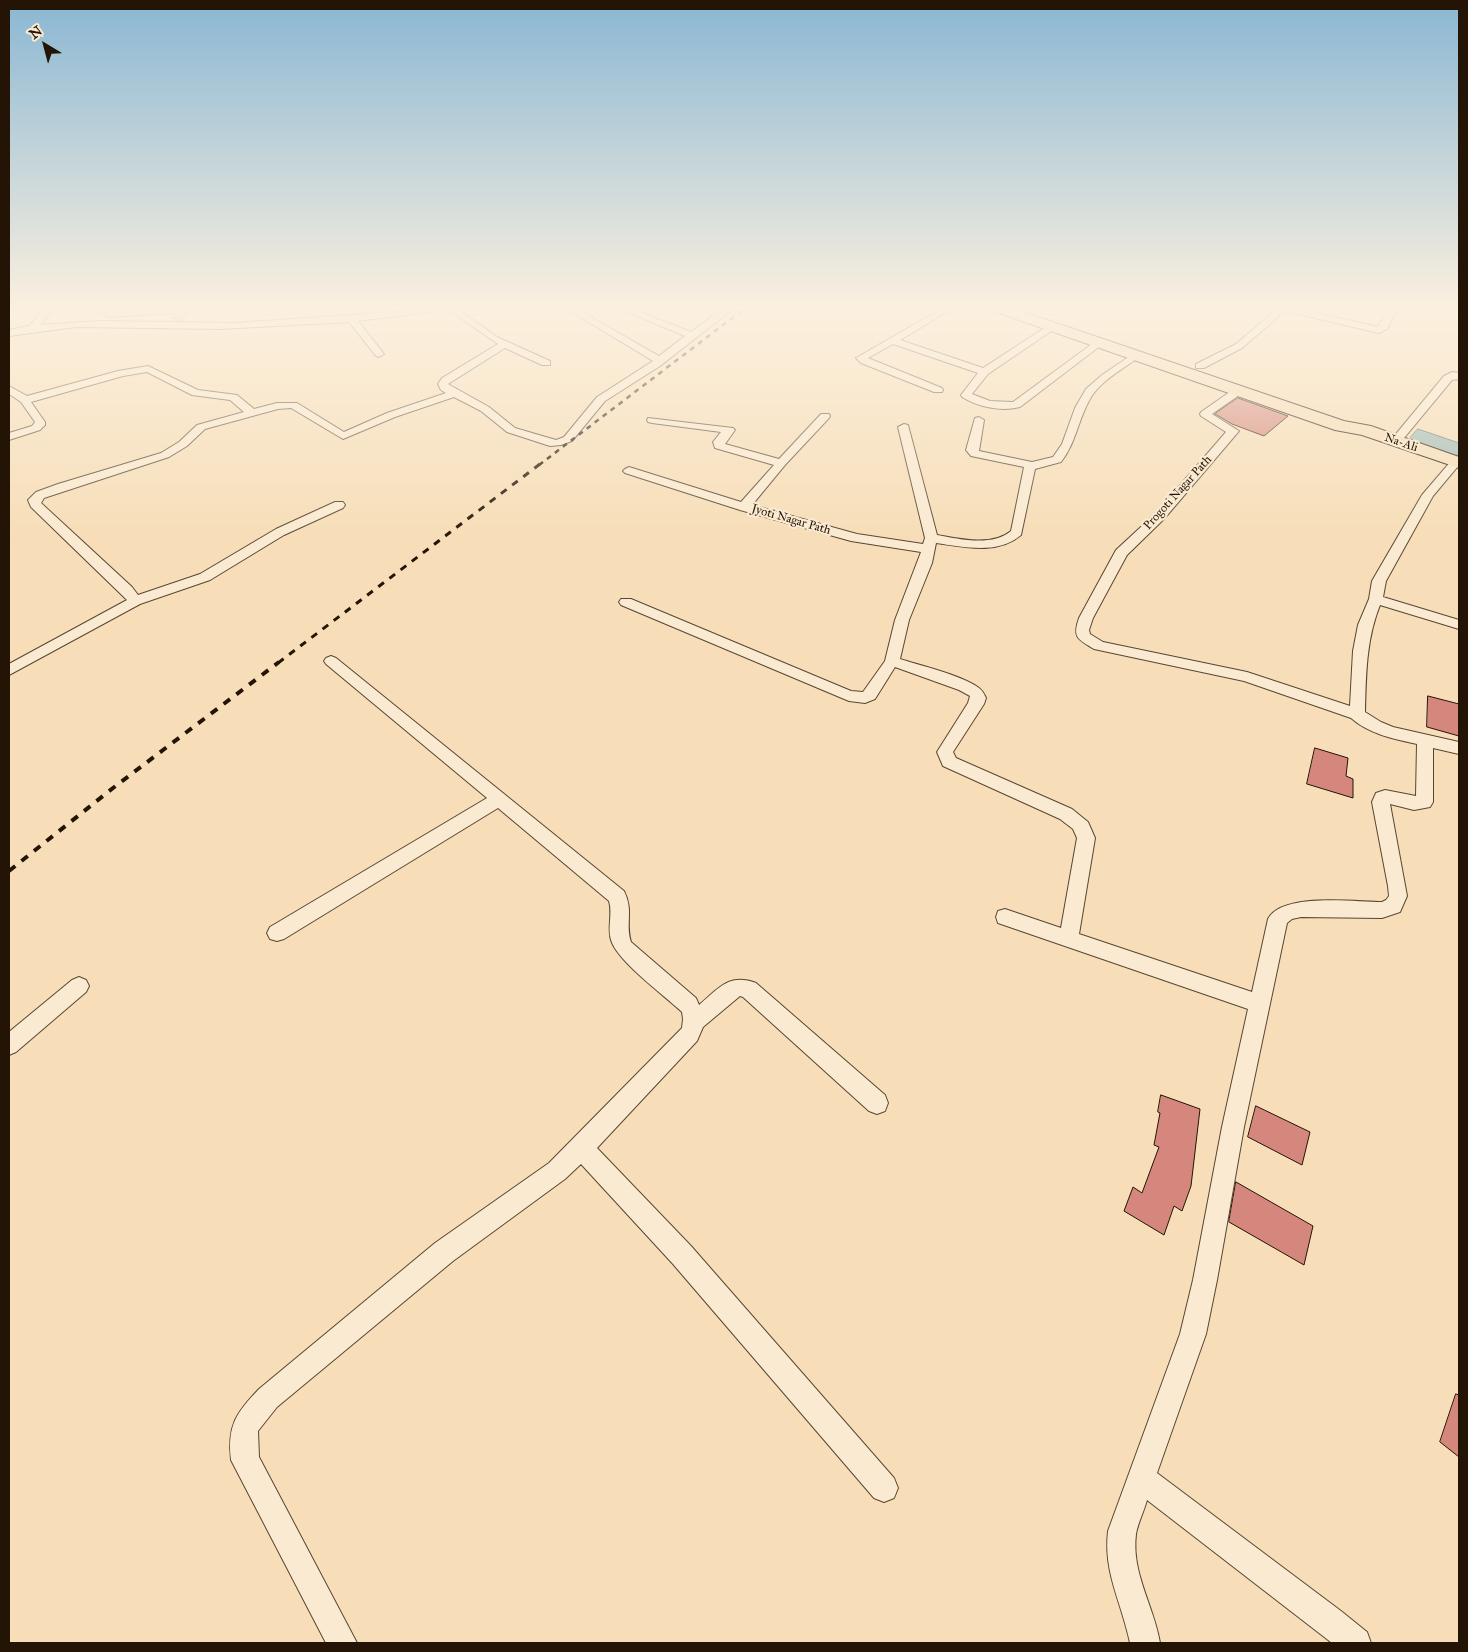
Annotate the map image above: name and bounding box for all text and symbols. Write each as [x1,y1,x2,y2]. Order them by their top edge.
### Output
north arrow [20,20,70,70]
text: N [26,22,46,43]
street label: Na-Ali [1382,431,1420,455]
street label: Progoti Nagar Path [1141,453,1215,533]
street label: Jyoti Nagar Path [750,502,832,538]

